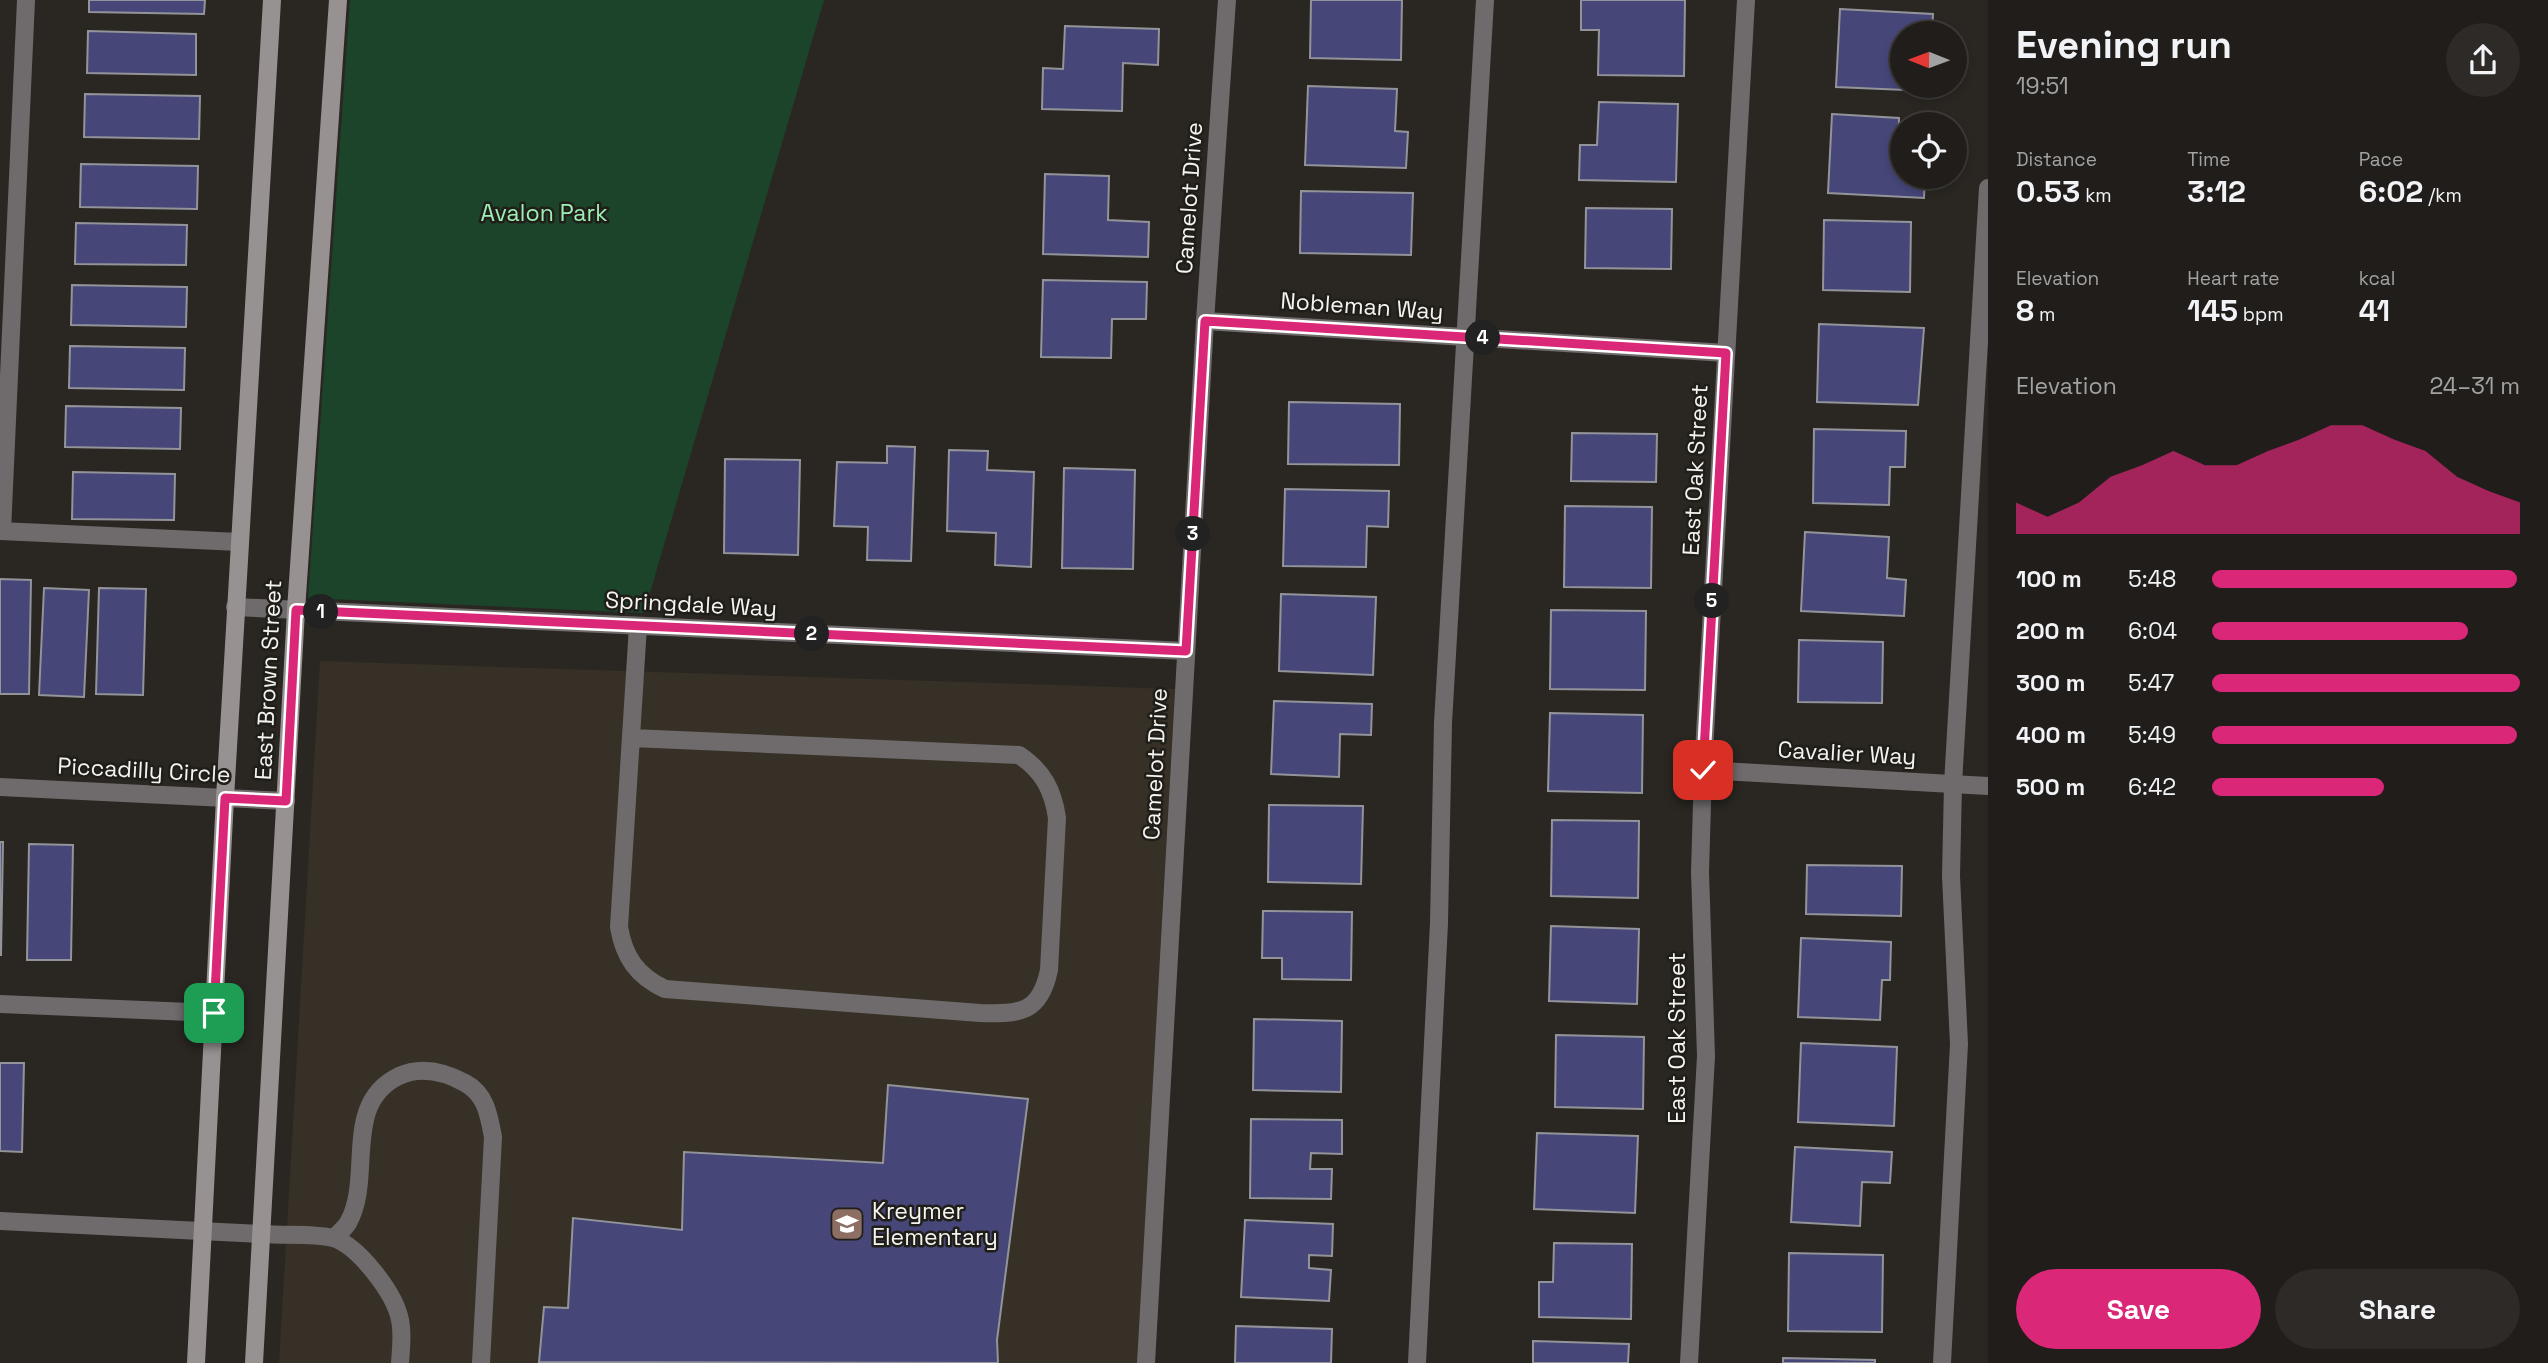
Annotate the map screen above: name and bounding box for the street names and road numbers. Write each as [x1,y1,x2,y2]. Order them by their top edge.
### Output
street label: Camelot Drive [1169,121,1209,275]
street label: Nobleman Way [1280,285,1444,327]
street label: East Oak Street [1676,384,1714,556]
street label: East Brown Street [248,579,288,781]
street label: Springdale Way [604,585,778,623]
street label: Camelot Drive [1136,687,1174,841]
street label: Cavalier Way [1777,734,1917,772]
street label: Piccadilly Circle [57,750,231,790]
street label: East Oak Street [1662,952,1692,1124]

